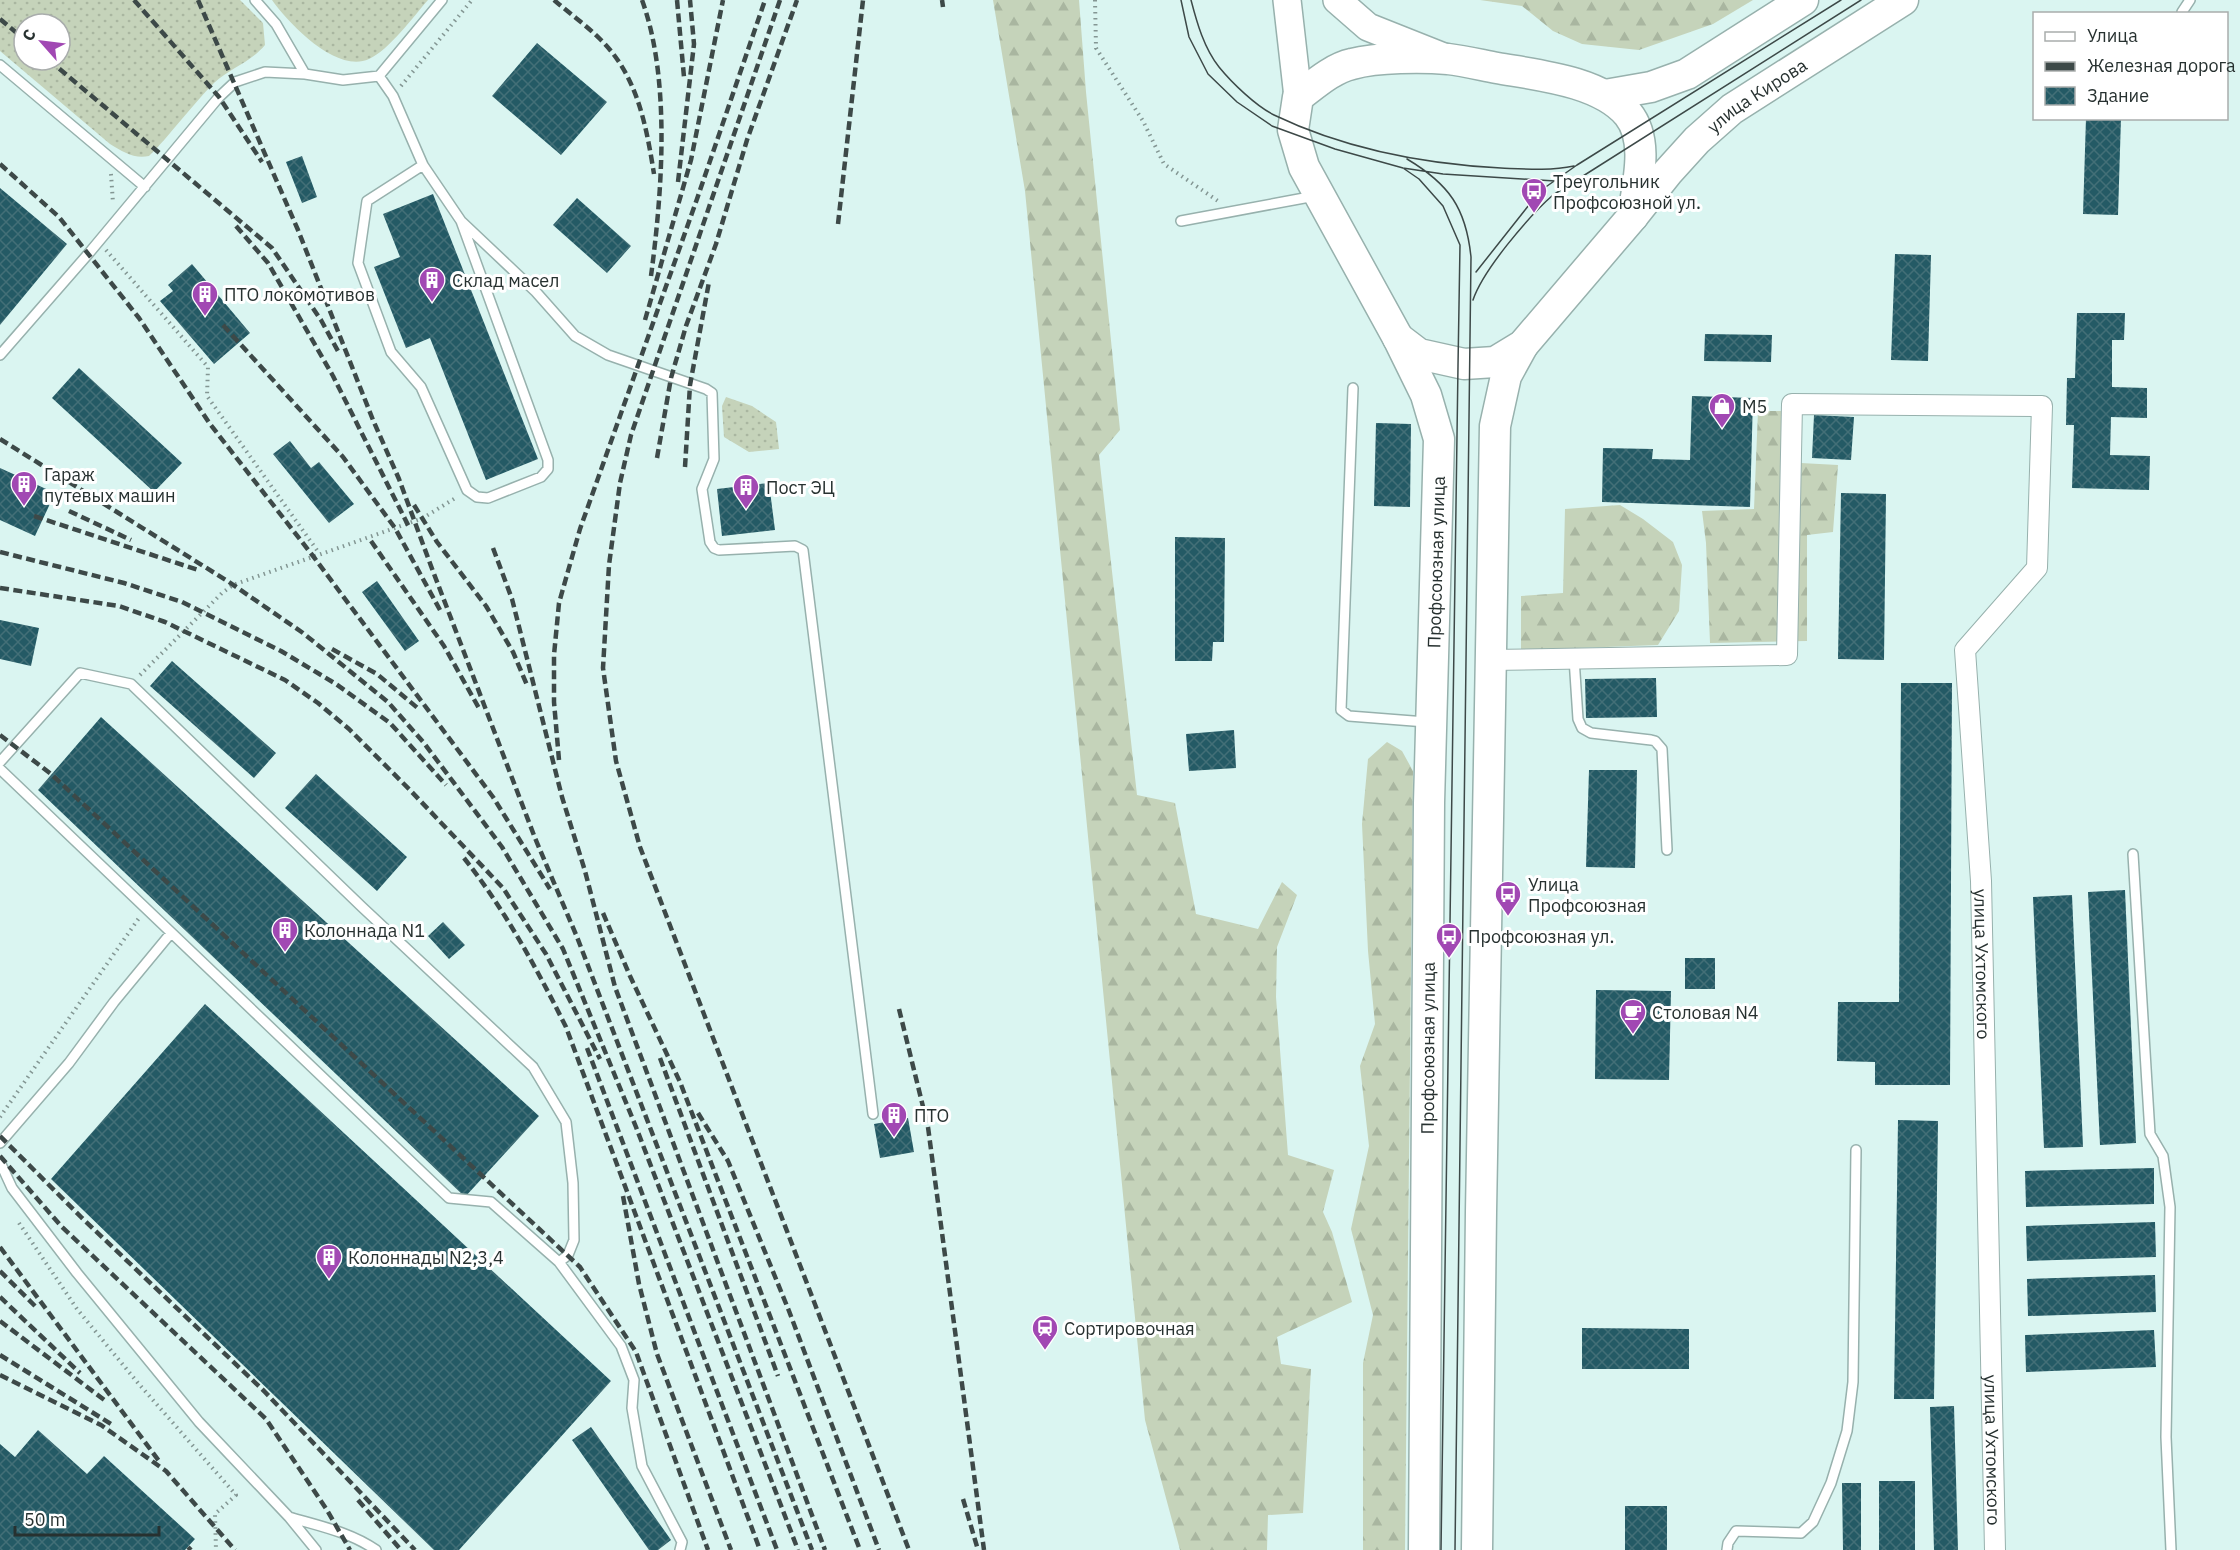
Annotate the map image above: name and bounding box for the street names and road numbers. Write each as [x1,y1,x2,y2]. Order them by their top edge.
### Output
street label: улица Кирова [1702,53,1811,138]
street label: Профсоюзная улица [1422,475,1449,649]
street label: улица Ухтомского [1970,889,1996,1040]
street label: Профсоюзная улица [1415,961,1439,1134]
street label: улица Ухтомского [1980,1374,2006,1526]

